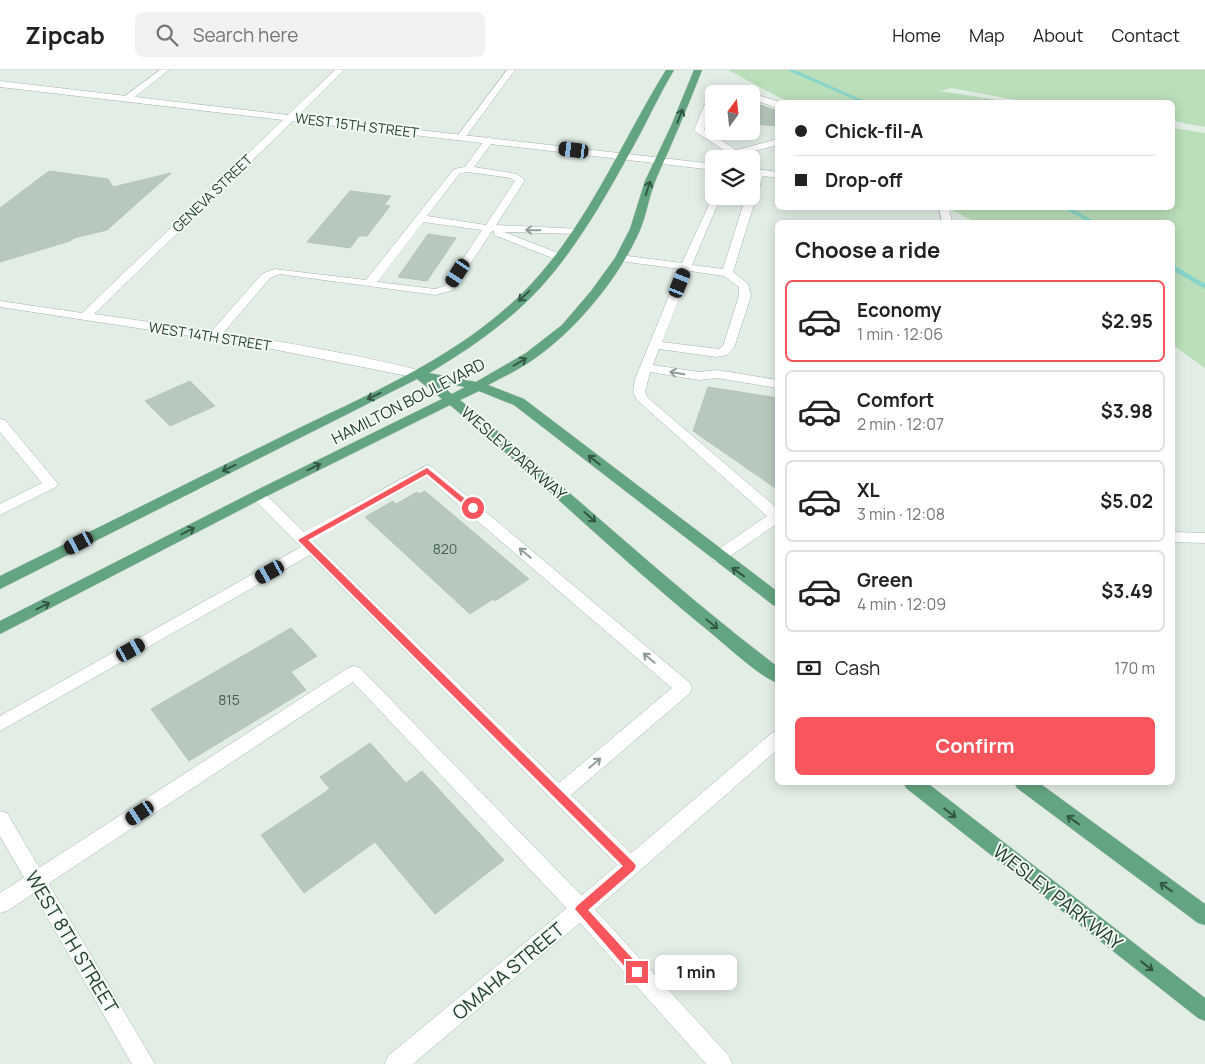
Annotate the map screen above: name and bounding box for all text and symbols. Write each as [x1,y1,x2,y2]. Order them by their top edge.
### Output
search box [135,12,485,57]
text: Zipcab [25,18,105,51]
icon: search [153,21,181,49]
text: Search here [193,22,298,48]
text: Home [892,23,941,47]
text: Map [969,23,1005,47]
text: About [1033,23,1083,47]
text: Contact [1111,23,1180,47]
north arrow [705,85,760,140]
map controls [705,85,760,205]
street label: WEST 15TH STREET [294,108,421,142]
one-way arrow [676,109,686,124]
text: Chick-fil-A [825,118,923,144]
car [558,141,589,159]
street label: GENEVA STREET [168,149,257,236]
button: layers [705,150,760,205]
text: Drop-off [825,167,902,193]
one-way arrow [644,180,654,196]
one-way arrow [525,225,541,234]
text: Choose a ride [795,235,940,265]
car [443,256,472,290]
car [667,266,692,300]
one-way arrow [518,290,531,302]
text: Economy [857,297,941,323]
icon: car [797,299,842,344]
text: $2.95 [1101,308,1153,334]
street label: WEST 14TH STREET [147,317,273,355]
text: 1 min · 12:06 [857,323,943,345]
street label: HAMILTON BOULEVARD [327,353,489,449]
one-way arrow [513,357,528,367]
one-way arrow [670,367,686,377]
text: Comfort [857,387,934,413]
icon: car [797,389,842,434]
one-way arrow [367,391,382,401]
text: $3.98 [1101,398,1153,424]
street label: WESLEY PARKWAY [457,401,571,505]
text: 2 min · 12:07 [857,413,944,435]
one-way arrow [588,455,601,466]
one-way arrow [306,462,321,471]
one-way arrow [222,464,237,473]
text: XL [857,477,880,503]
icon: car [797,479,842,524]
text: $5.02 [1100,488,1153,514]
route start [462,497,484,519]
text: 3 min · 12:08 [857,503,945,525]
one-way arrow [583,511,596,523]
one-way arrow [180,526,195,535]
car [62,530,95,556]
house number: 820 [433,539,457,558]
one-way arrow [519,548,532,559]
car [253,558,286,586]
one-way arrow [731,567,745,577]
text: Green [857,567,913,593]
icon: car [797,569,842,614]
text: $3.49 [1101,578,1153,604]
text: 4 min · 12:09 [857,593,946,615]
one-way arrow [36,601,51,611]
one-way arrow [705,619,718,630]
car [114,636,147,664]
one-way arrow [642,653,655,664]
icon: cash [795,654,823,682]
text: Cash [835,655,880,681]
text: 170 m [1114,657,1155,679]
house number: 815 [218,690,240,709]
button: Confirm [795,717,1155,775]
one-way arrow [588,758,601,769]
car [123,798,156,828]
one-way arrow [944,807,957,818]
one-way arrow [1067,815,1081,825]
street label: WESLEY PARKWAY [988,838,1128,956]
street label: WEST 8TH STREET [19,866,125,1019]
one-way arrow [1159,882,1173,892]
street label: OMAHA STREET [447,916,570,1026]
callout: 1 min [654,954,737,990]
route end [626,961,648,983]
text: 1 min [676,961,716,983]
one-way arrow [1141,961,1154,972]

